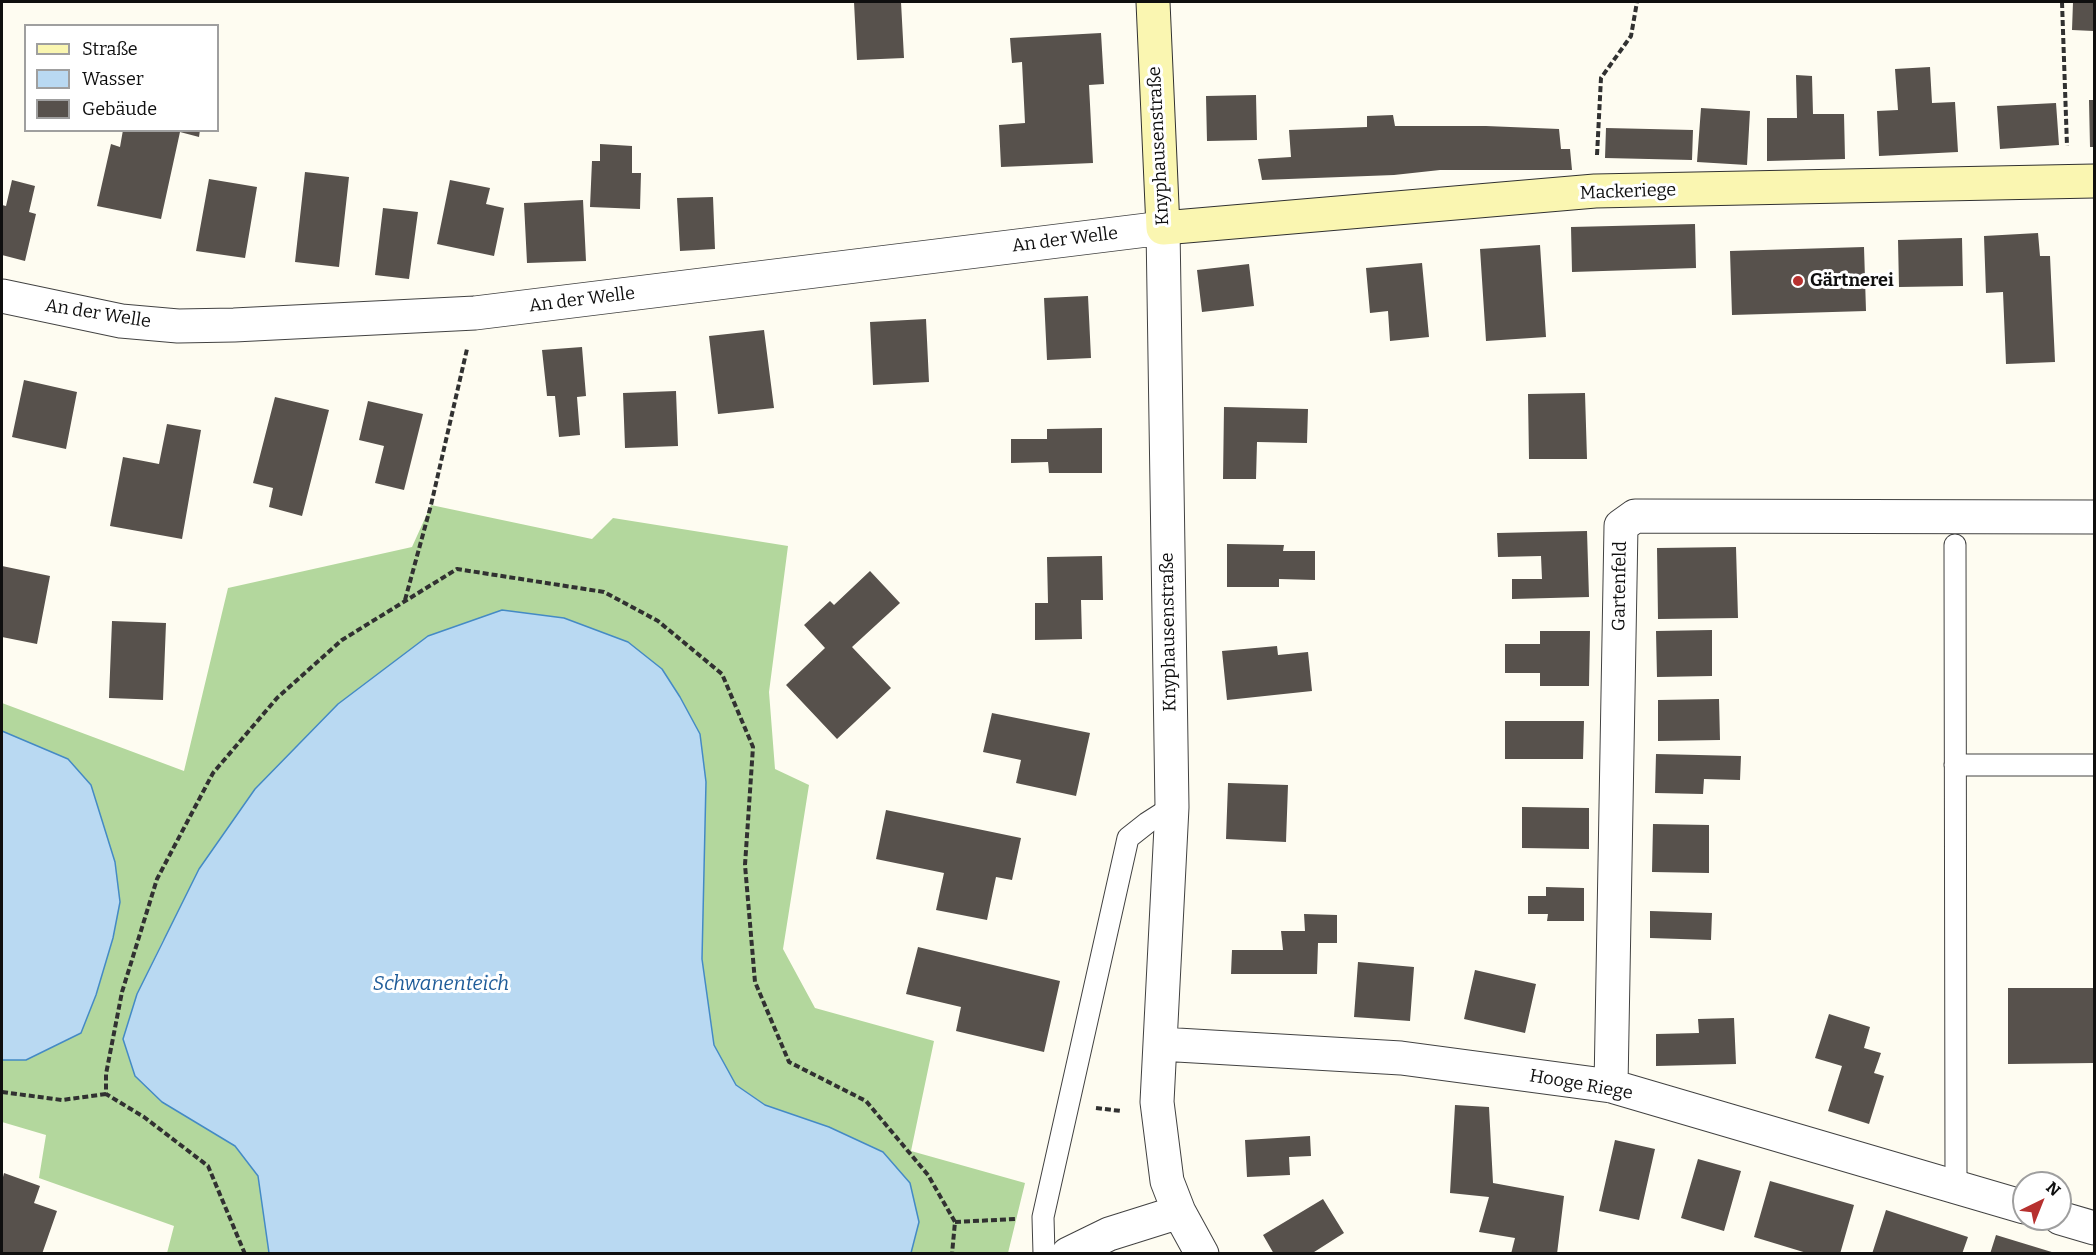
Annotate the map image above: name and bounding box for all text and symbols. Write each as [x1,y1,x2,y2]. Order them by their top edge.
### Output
legend [24,24,219,132]
text: Straße [82,38,138,60]
street label: Knyphausenstraße [1144,66,1174,226]
text: Wasser [82,68,144,90]
text: Gebäude [82,98,157,120]
street label: Mackeriege [1579,180,1677,204]
street label: An der Welle [1011,223,1119,257]
place label: Gärtnerei [1810,270,1894,292]
marker: Gärtnerei [1791,274,1805,288]
street label: An der Welle [528,283,636,317]
street label: An der Welle [44,295,152,333]
street label: Gartenfeld [1608,541,1632,631]
street label: Knyphausenstraße [1157,552,1181,712]
water label: Schwanenteich [373,972,509,996]
street label: Hooge Riege [1528,1065,1634,1105]
north arrow [2012,1171,2072,1231]
text: N [2042,1178,2064,1200]

